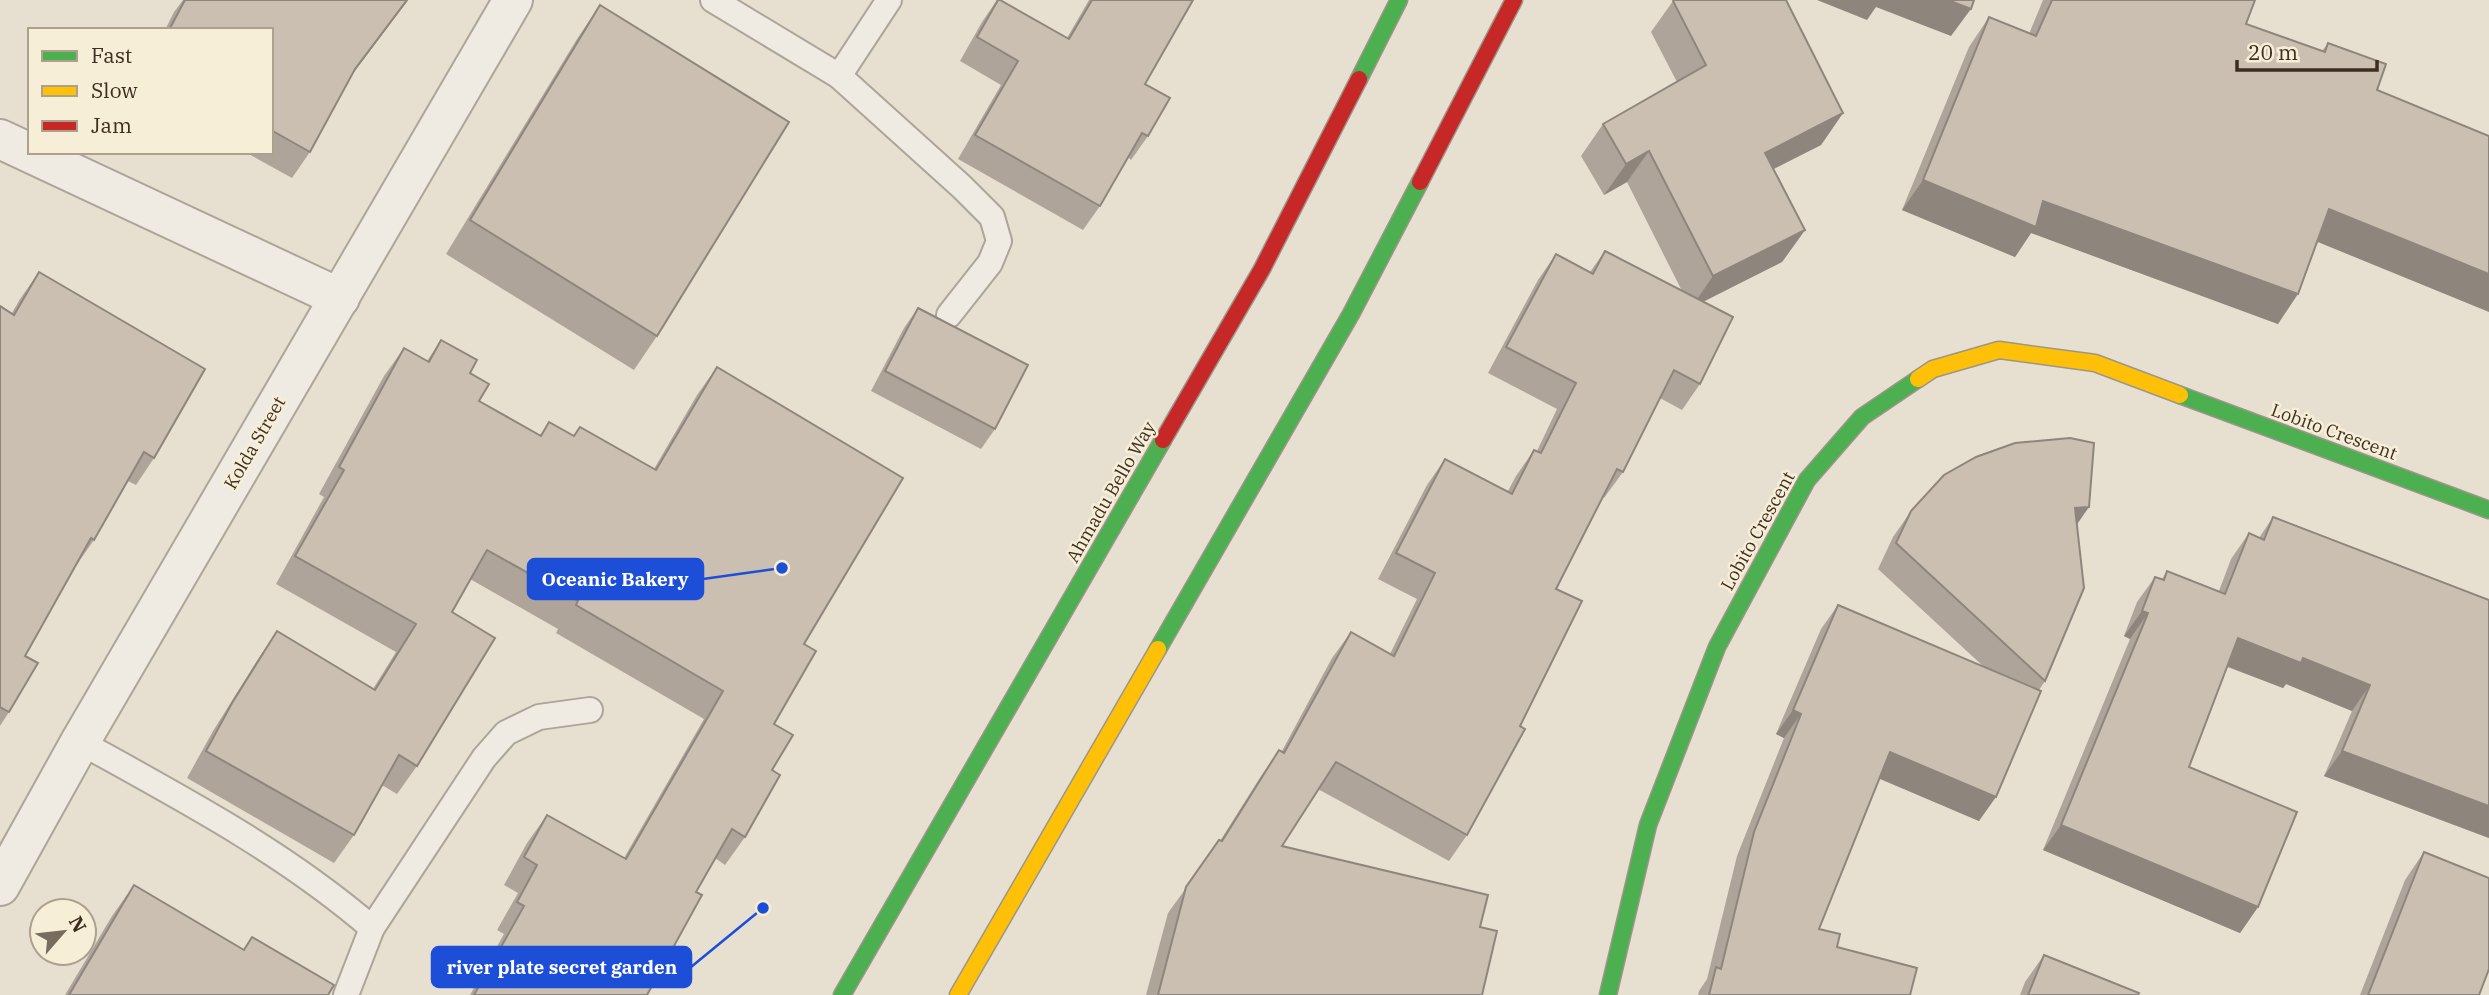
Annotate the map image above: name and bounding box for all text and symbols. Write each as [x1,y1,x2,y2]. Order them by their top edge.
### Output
legend [28,28,273,154]
scale bar [2237,28,2377,72]
text: 20 m [2248,38,2298,66]
text: Fast [91,41,132,69]
text: Slow [91,76,138,104]
text: Jam [91,111,132,139]
street label: Kolda Street [219,392,290,493]
street label: Lobito Crescent [2268,398,2400,465]
street label: Ahmadu Bello Way [1061,417,1160,566]
street label: Lobito Crescent [1715,467,1800,594]
callout: Oceanic Bakery [528,559,703,599]
text: Oceanic Bakery [541,567,689,591]
north arrow [28,897,98,967]
text: N [64,912,92,936]
callout: river plate secret garden [432,947,691,987]
text: river plate secret garden [447,955,678,979]

